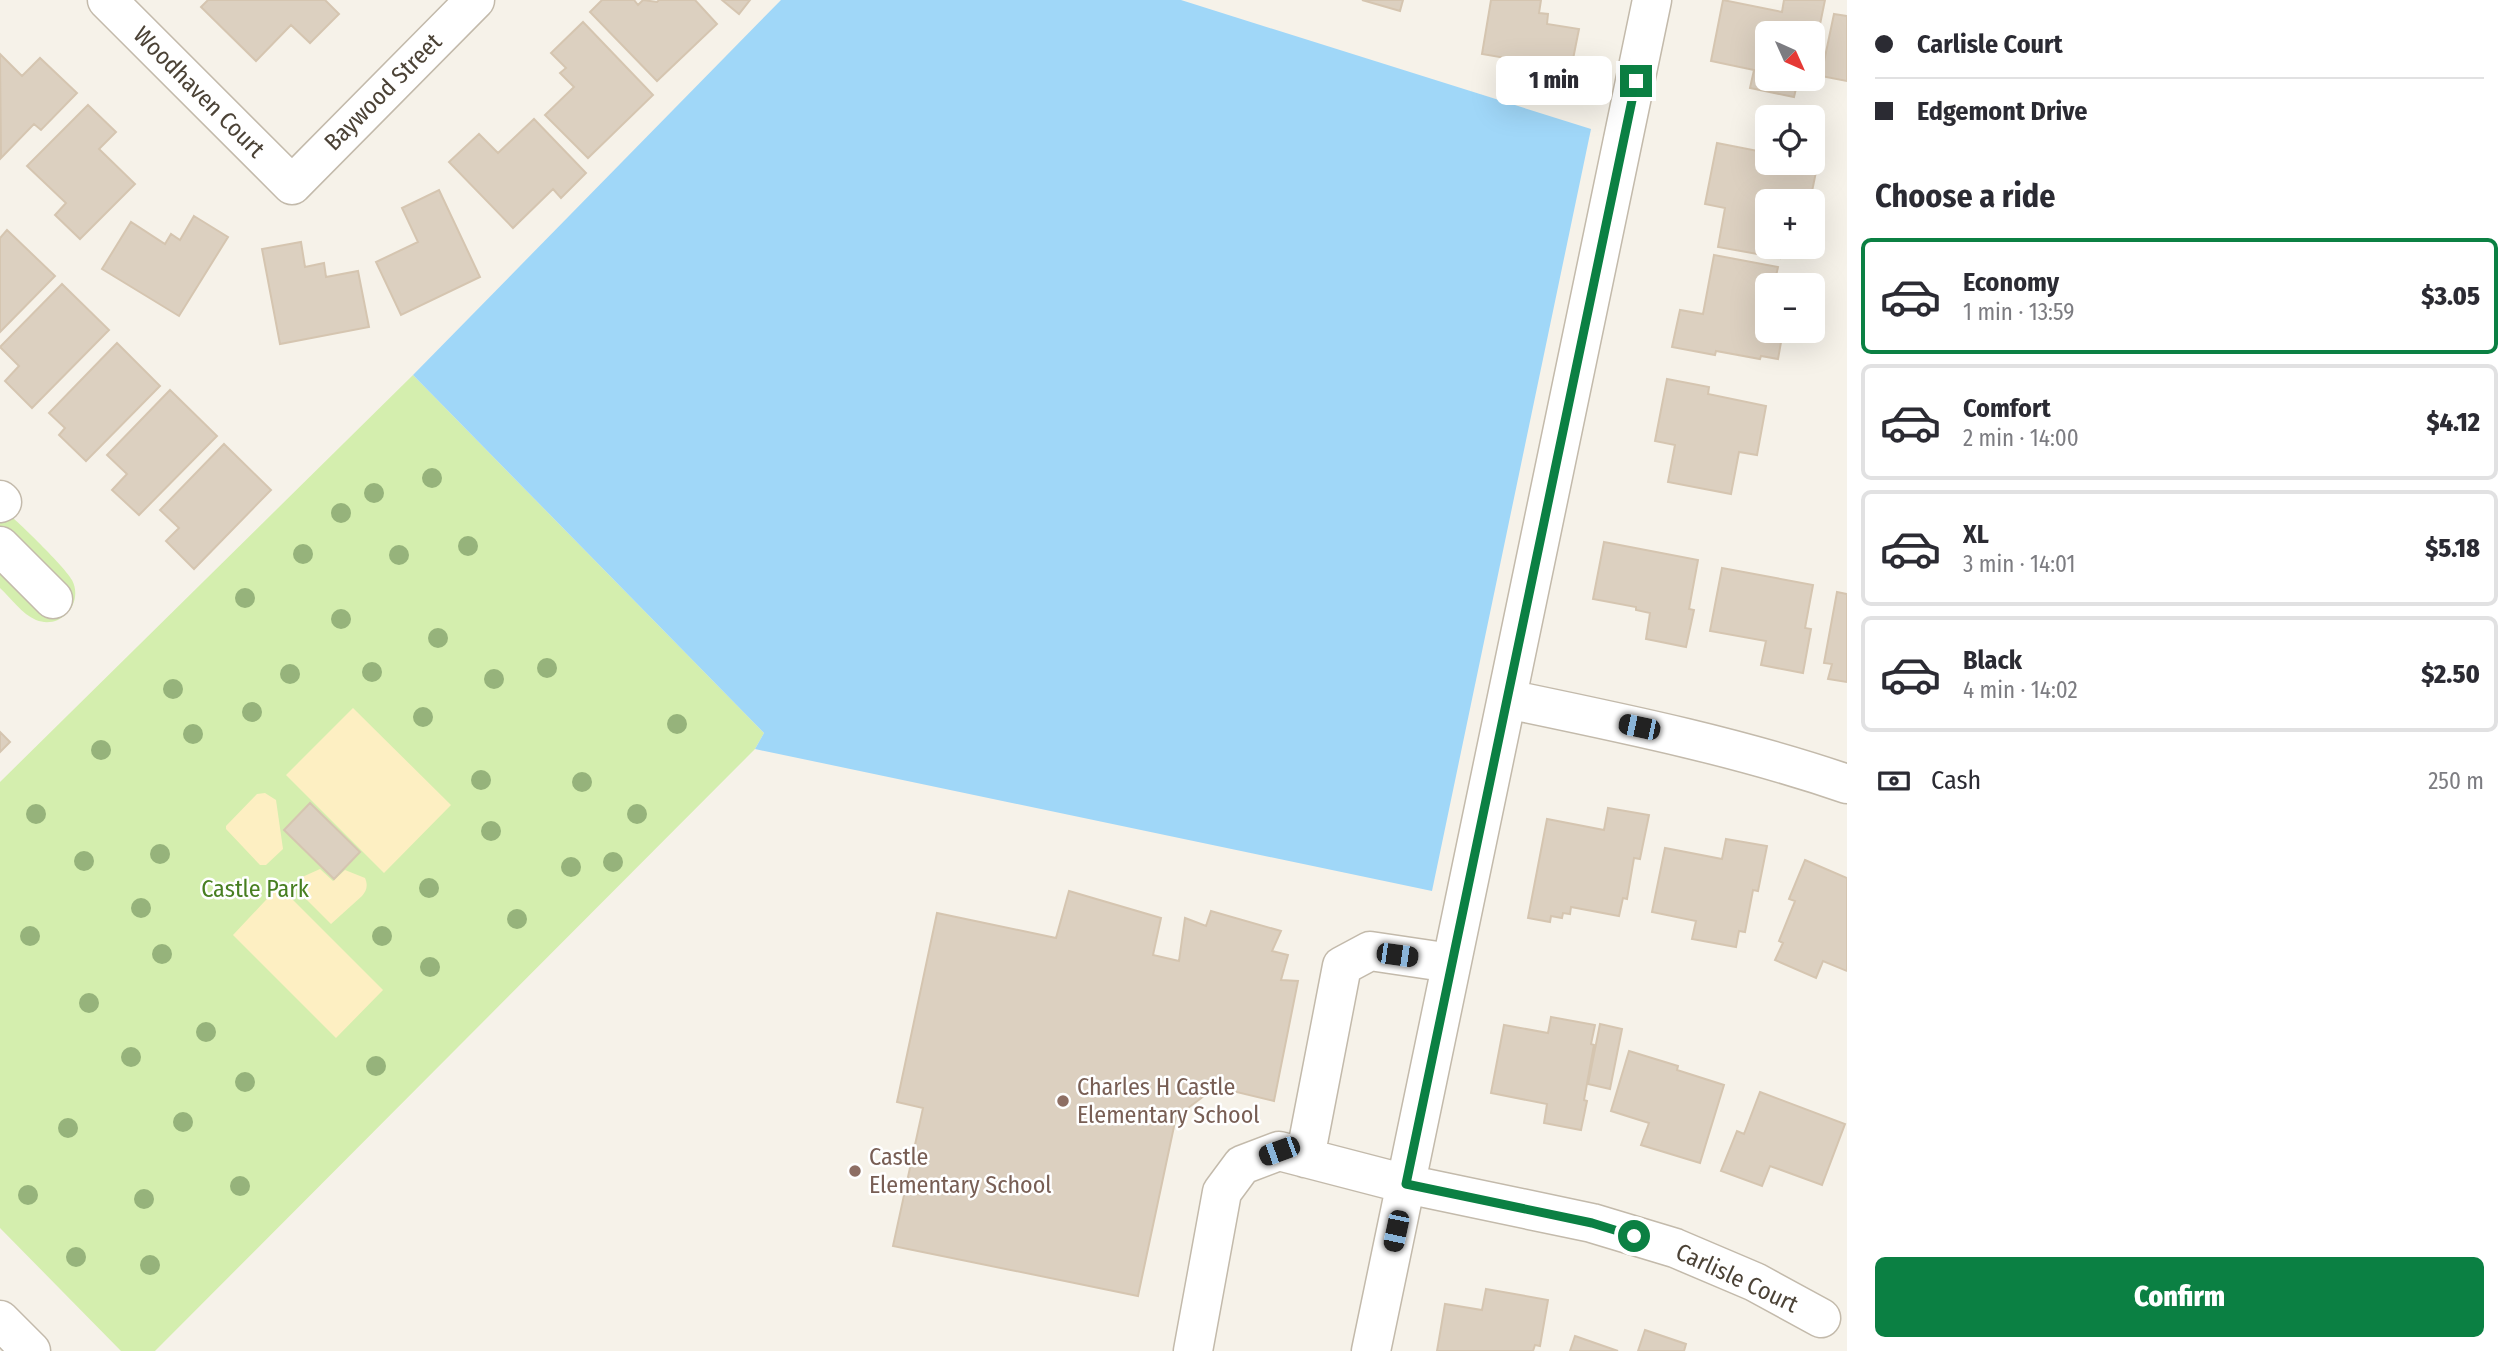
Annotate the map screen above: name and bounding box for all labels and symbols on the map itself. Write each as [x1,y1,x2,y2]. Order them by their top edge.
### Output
street label: Woodhaven Court [128,21,270,163]
north arrow [1755,21,1825,91]
street label: Baywood Street [319,28,447,156]
callout: 1 min [1496,56,1612,106]
route end [1620,65,1652,97]
car [1617,712,1662,742]
park label: Castle Park [201,875,310,903]
car [1375,942,1420,968]
place label: Charles H Castle Elementary School [1077,1073,1260,1129]
marker: Charles H Castle Elementary School [1055,1093,1071,1109]
car [1256,1134,1303,1168]
place label: Castle Elementary School [869,1143,1052,1199]
marker: Castle Elementary School [847,1163,863,1179]
car [1382,1208,1411,1254]
route start [1618,1220,1650,1252]
street label: Carlisle Court [1671,1238,1803,1319]

